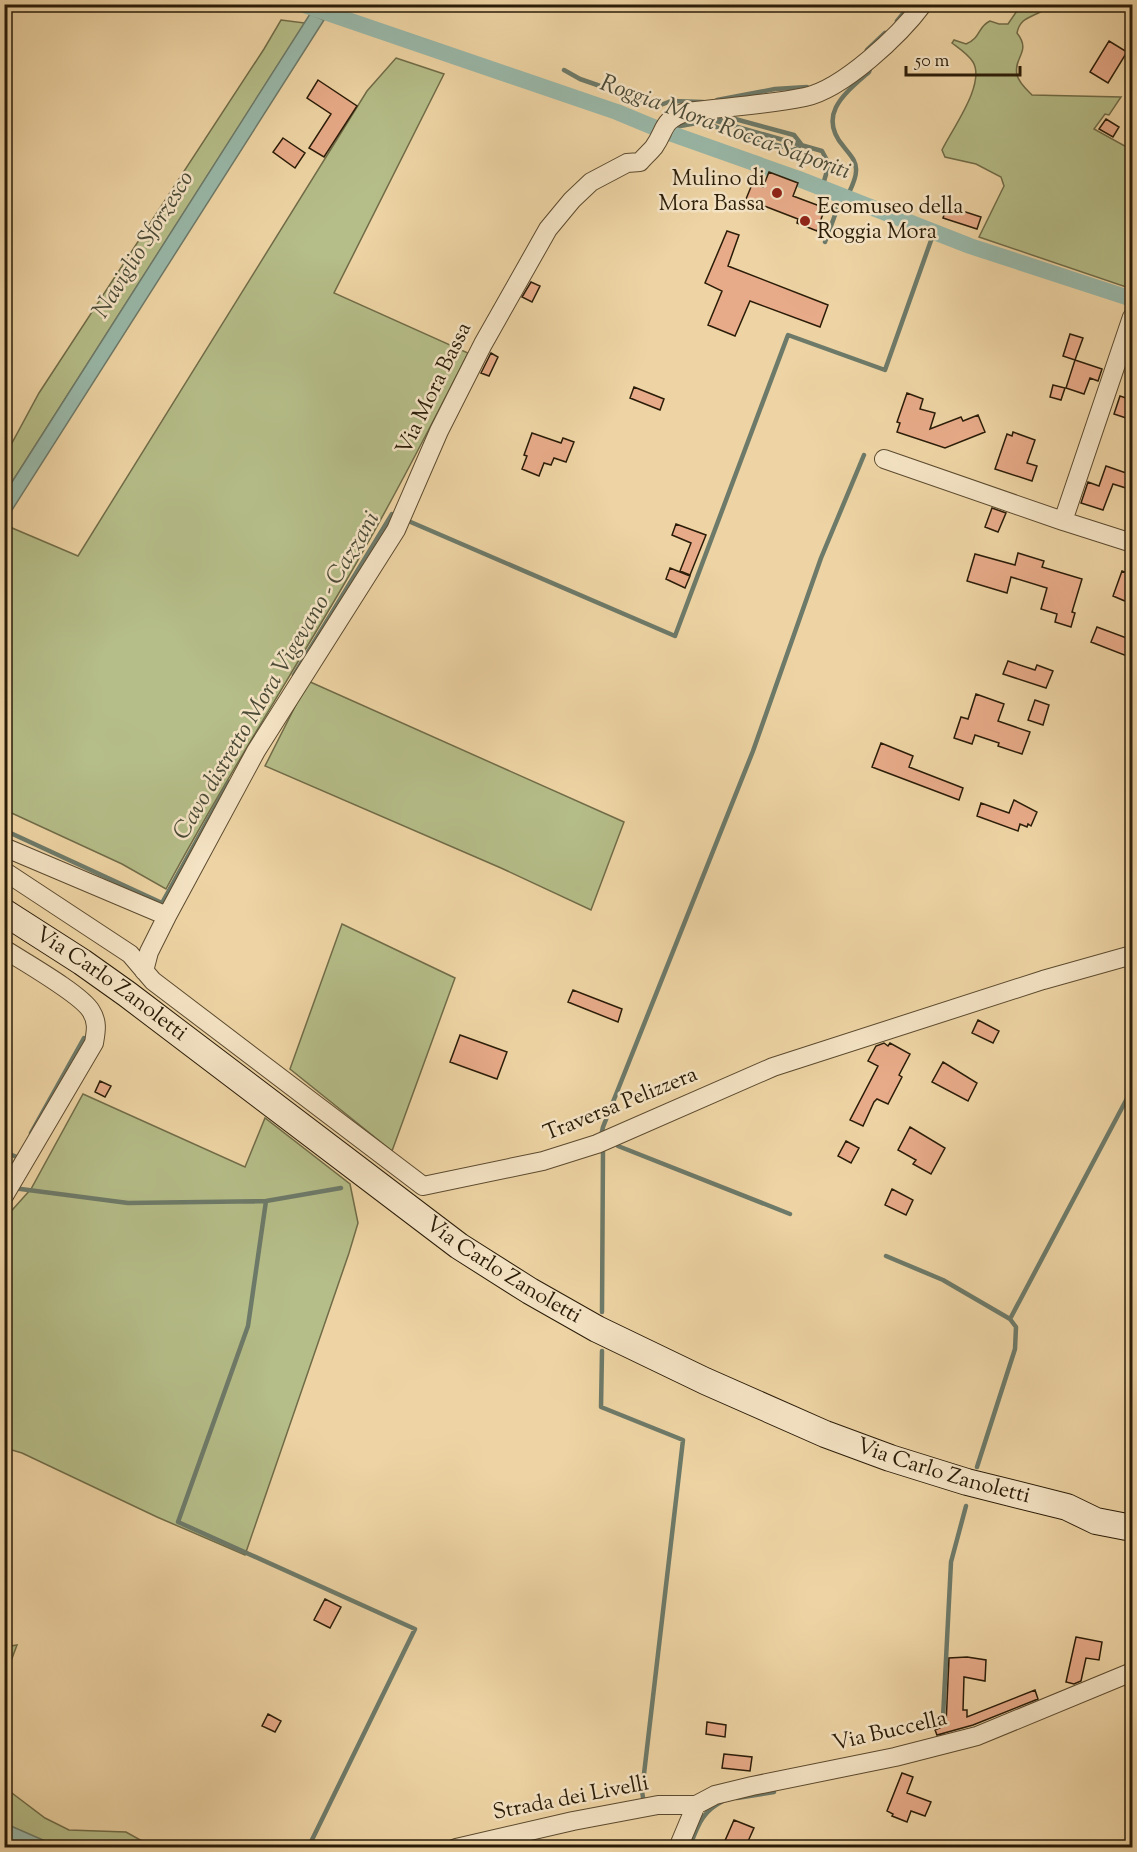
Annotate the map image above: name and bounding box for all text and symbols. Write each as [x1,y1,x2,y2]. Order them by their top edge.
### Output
scale bar [906,39,1020,77]
text: 50 m [914,49,950,75]
water label: Roggia Mora Rocca-Saporiti [595,67,855,189]
place label: Mulino di Mora Bassa [659,164,765,221]
water label: Naviglio Sforzesco [85,165,203,325]
marker: Mulino di Mora Bassa [770,186,784,200]
place label: Ecomuseo della Roggia Mora [817,192,963,249]
marker: Ecomuseo della Roggia Mora [798,214,812,228]
street label: Via Mora Bassa [389,317,481,461]
water label: Cavo distretto Mora Vigevano - Cazzani [165,505,389,847]
street label: Via Carlo Zanoletti [28,919,193,1050]
street label: Traversa Pelizzera [539,1059,703,1151]
street label: Via Carlo Zanoletti [418,1209,587,1333]
street label: Via Carlo Zanoletti [851,1431,1033,1513]
street label: Via Buccella [830,1703,950,1761]
street label: Strada dei Livelli [490,1768,652,1830]

